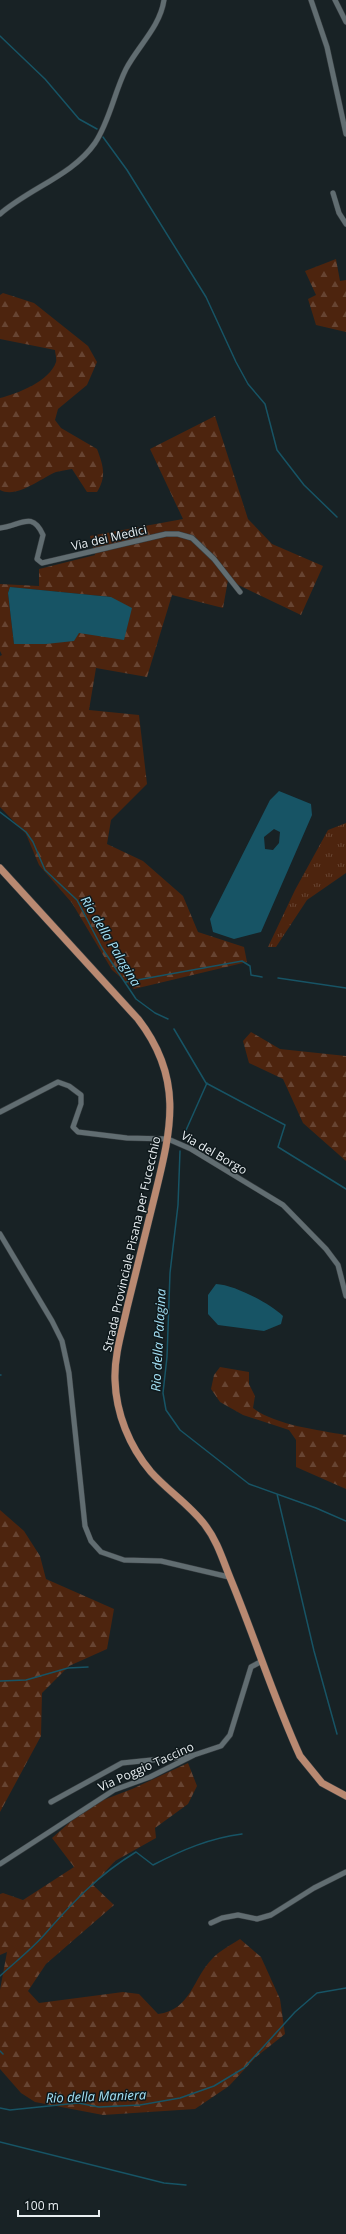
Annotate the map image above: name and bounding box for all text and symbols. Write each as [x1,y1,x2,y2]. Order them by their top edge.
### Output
street label: Via dei Medici [70,521,148,554]
water label: Rio della Palagina [77,892,146,990]
street label: Via del Borgo [178,1127,250,1178]
street label: Strada Provinciale Pisana per Fucecchio [98,1134,165,1353]
water label: Rio della Palagina [146,1288,170,1392]
street label: Via Poggio Taccino [95,1738,196,1795]
water label: Rio della Maniera [45,2085,147,2107]
scale bar [18,2192,99,2218]
text: 100 m [24,2197,59,2214]

